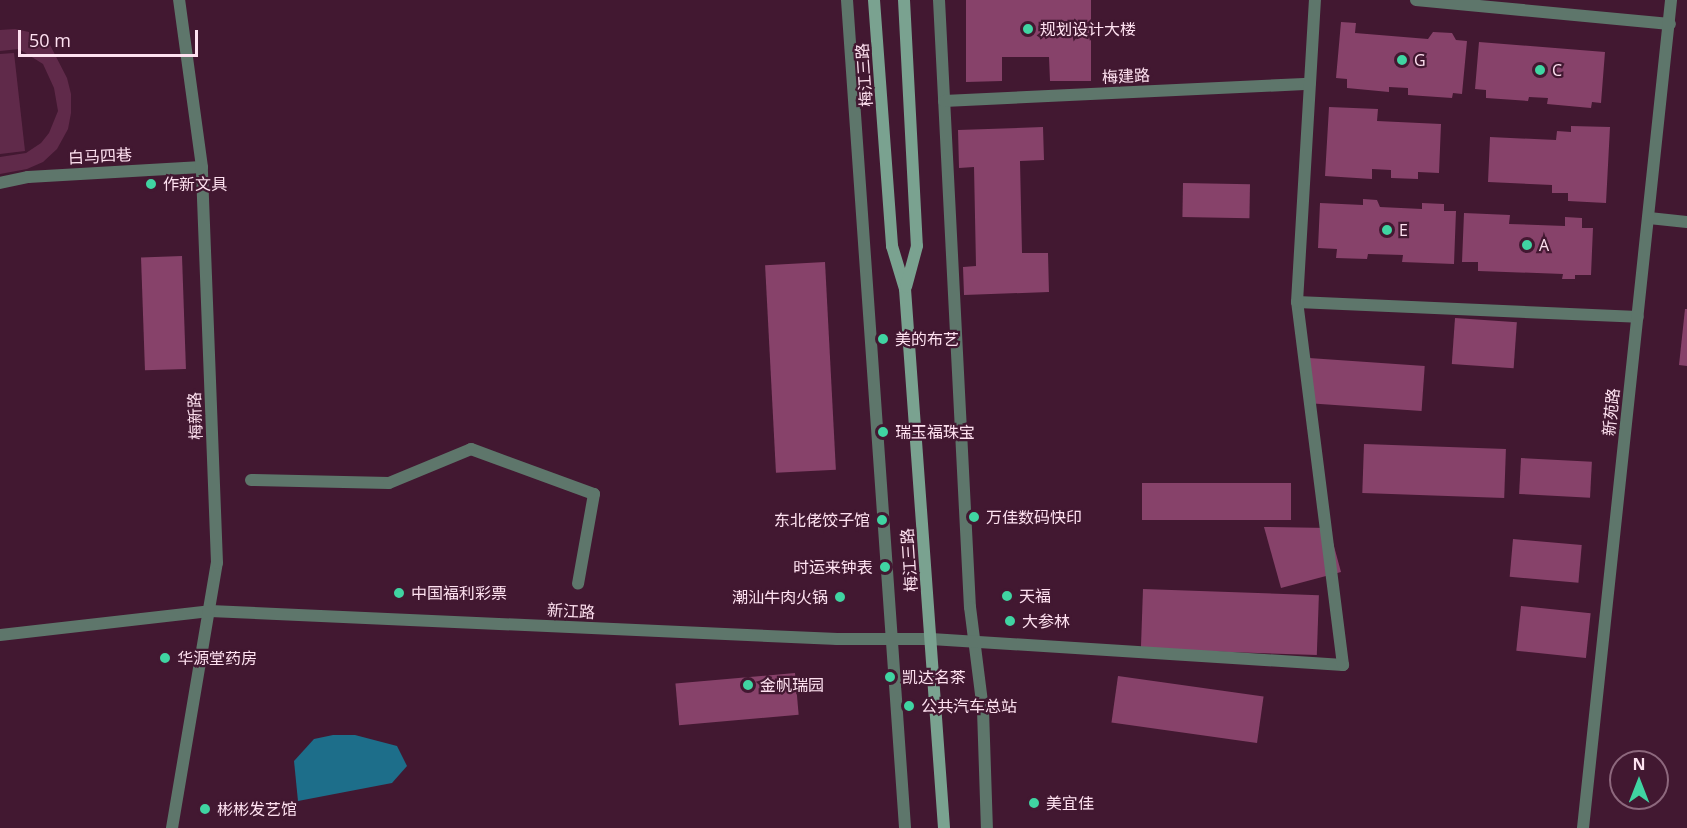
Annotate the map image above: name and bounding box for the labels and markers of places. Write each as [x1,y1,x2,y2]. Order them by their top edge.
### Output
place label: 规划设计大楼 [1040,19,1136,39]
marker: 规划设计大楼 [1021,22,1035,36]
place label: G [1414,50,1426,70]
marker: G [1395,53,1409,67]
place label: C [1552,60,1562,80]
marker: C [1533,63,1547,77]
place label: 作新文具 [163,174,227,194]
marker: 作新文具 [144,177,158,191]
place label: E [1399,220,1408,240]
marker: E [1380,223,1394,237]
place label: A [1539,235,1549,255]
marker: A [1520,238,1534,252]
place label: 美的布艺 [895,329,959,349]
marker: 美的布艺 [876,332,890,346]
place label: 瑞玉福珠宝 [895,422,975,442]
marker: 瑞玉福珠宝 [876,425,890,439]
place label: 万佳数码快印 [986,507,1082,527]
place label: 东北佬饺子馆 [774,510,870,530]
marker: 万佳数码快印 [967,510,981,524]
marker: 东北佬饺子馆 [875,513,889,527]
place label: 时运来钟表 [793,557,873,577]
marker: 时运来钟表 [878,560,892,574]
place label: 中国福利彩票 [411,583,507,603]
marker: 中国福利彩票 [392,586,406,600]
place label: 天福 [1019,586,1051,606]
place label: 潮汕牛肉火锅 [732,587,828,607]
marker: 天福 [1000,589,1014,603]
marker: 潮汕牛肉火锅 [833,590,847,604]
place label: 大参林 [1022,611,1070,631]
marker: 大参林 [1003,614,1017,628]
place label: 华源堂药房 [177,648,257,668]
marker: 华源堂药房 [158,651,172,665]
place label: 凯达名茶 [902,667,966,687]
marker: 凯达名茶 [883,670,897,684]
place label: 金帆瑞园 [760,675,824,695]
marker: 金帆瑞园 [741,678,755,692]
place label: 公共汽车总站 [921,696,1017,716]
marker: 公共汽车总站 [902,699,916,713]
place label: 美宜佳 [1046,793,1094,813]
marker: 美宜佳 [1027,796,1041,810]
place label: 彬彬发艺馆 [217,799,297,819]
marker: 彬彬发艺馆 [198,802,212,816]

